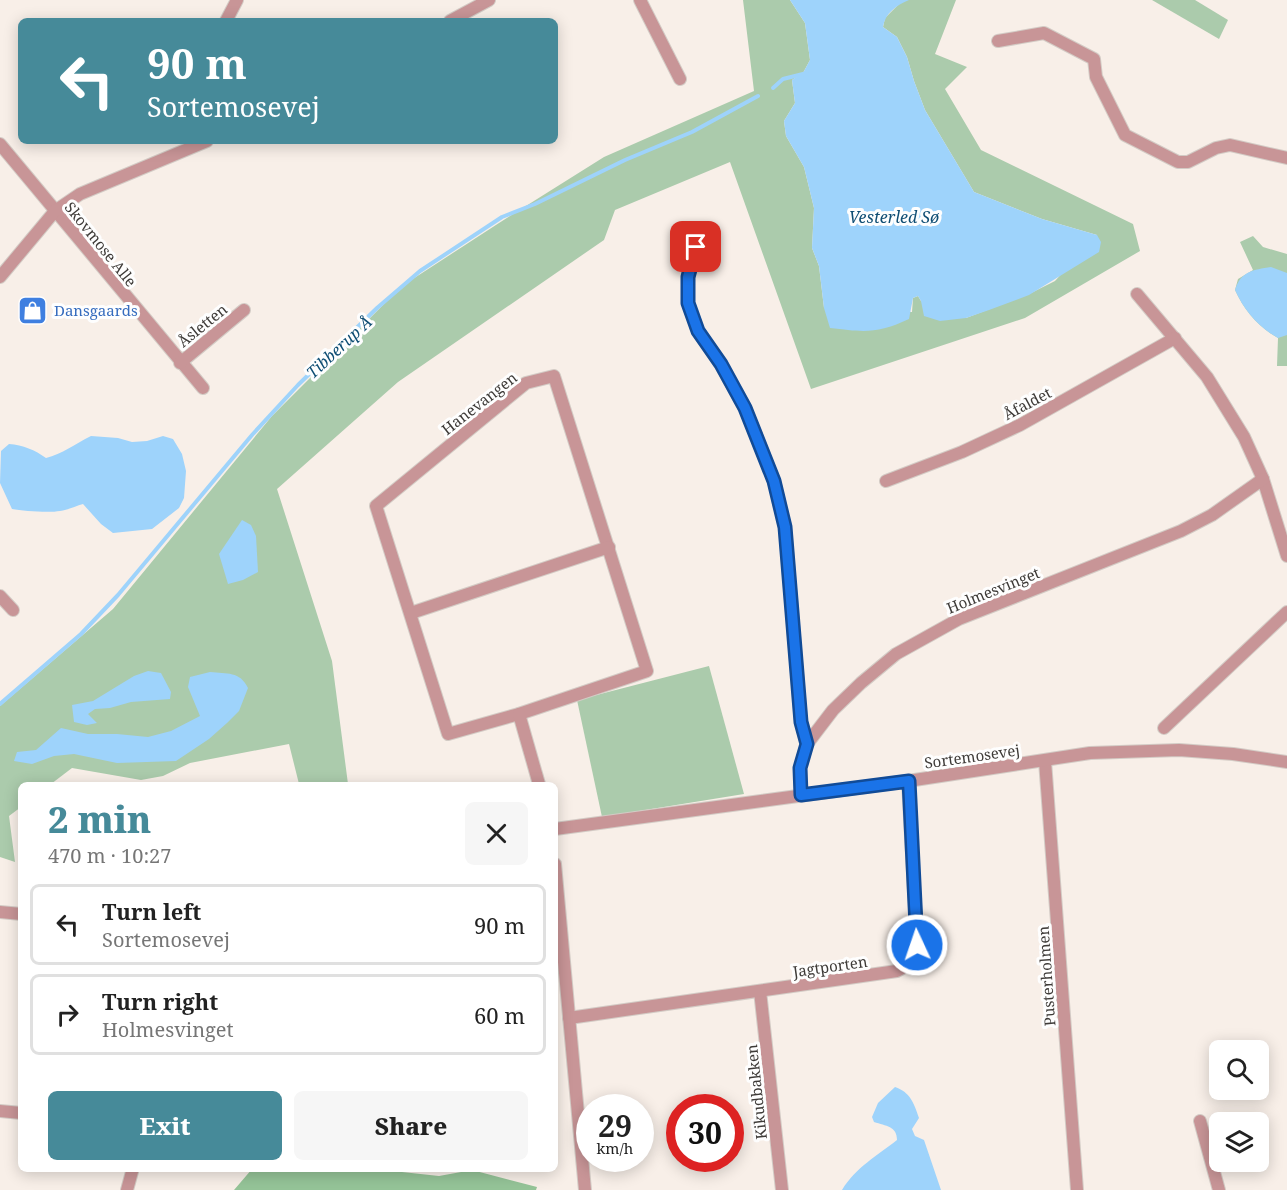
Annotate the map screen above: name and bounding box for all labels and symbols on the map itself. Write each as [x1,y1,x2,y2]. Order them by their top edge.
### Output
street label: Skovmose Alle [61,198,141,290]
water label: Vesterled Sø [849,206,940,228]
pin [670,221,721,272]
shop icon: Dansgaards [17,294,49,326]
street label: Åsletten [173,299,231,351]
place label: Dansgaards [54,300,138,320]
water label: Tibberup Å [301,311,377,383]
street label: Hanevangen [437,367,521,439]
street label: Åfaldet [999,382,1055,424]
street label: Holmesvinget [943,562,1043,618]
street label: Sortemosevej [923,739,1021,773]
position arrow [885,913,949,977]
street label: Pusterholmen [1032,925,1059,1027]
street label: Jagtporten [790,951,869,981]
street label: Kikudbakken [741,1043,771,1140]
speed limit sign: 30 [666,1094,744,1172]

